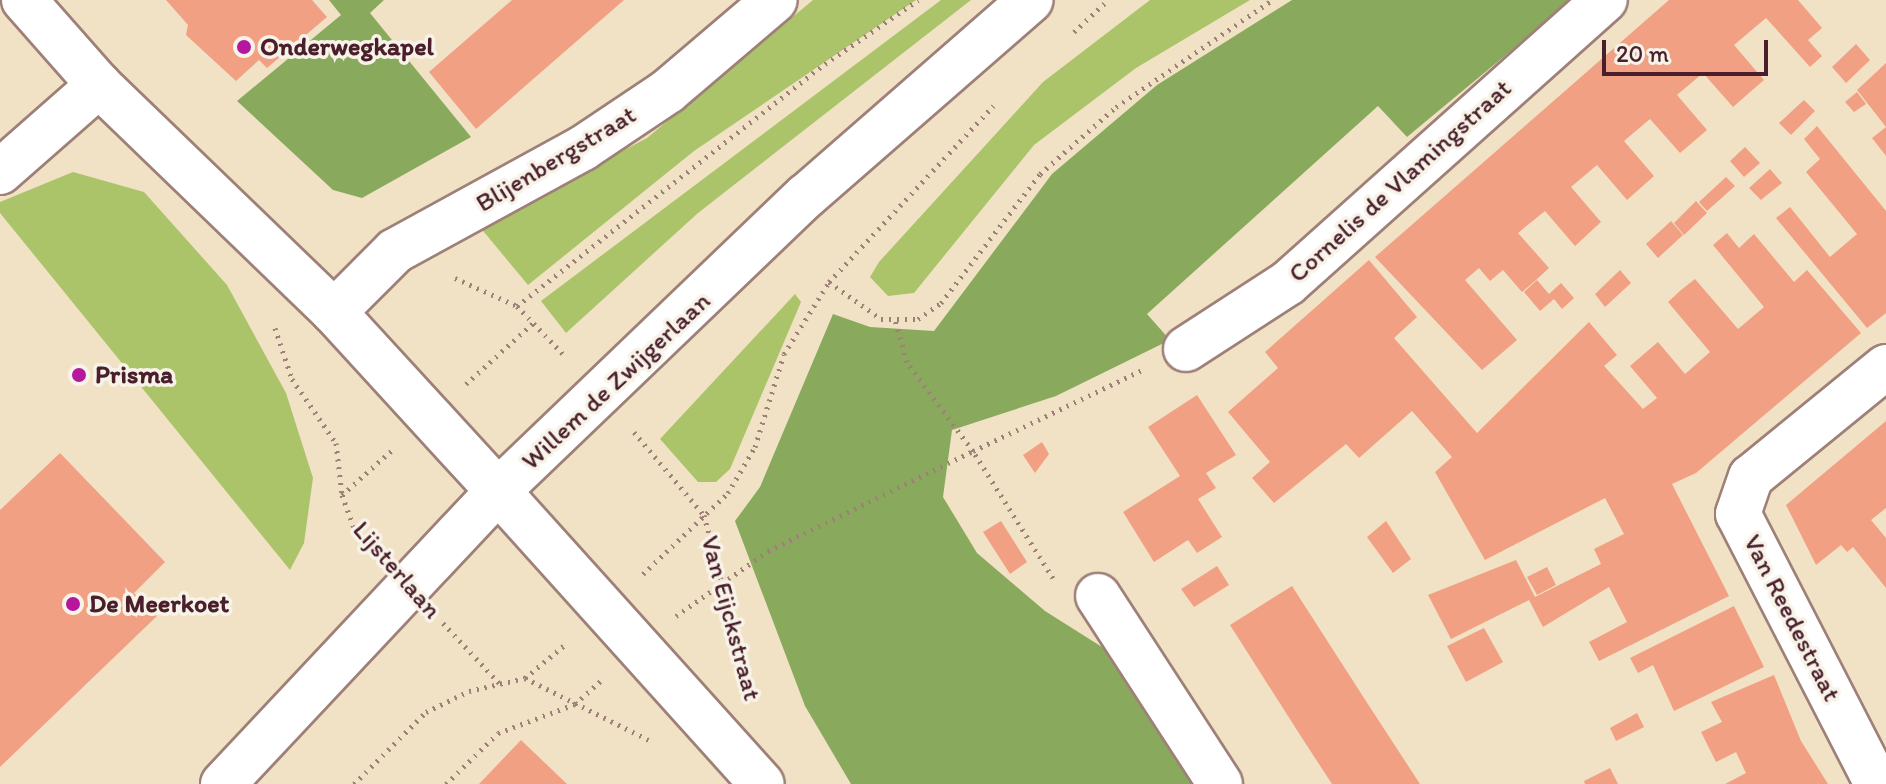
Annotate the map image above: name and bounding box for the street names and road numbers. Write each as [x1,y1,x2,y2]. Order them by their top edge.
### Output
street label: Cornelis de Vlamingstraat [1282,72,1518,290]
street label: Blijenbergstraat [470,99,642,219]
street label: Willem de Zwijgerlaan [515,285,717,477]
street label: Lijsterlaan [346,515,448,625]
street label: Van Reedestraat [1737,529,1847,707]
street label: Van Eijckstraat [694,532,768,704]

